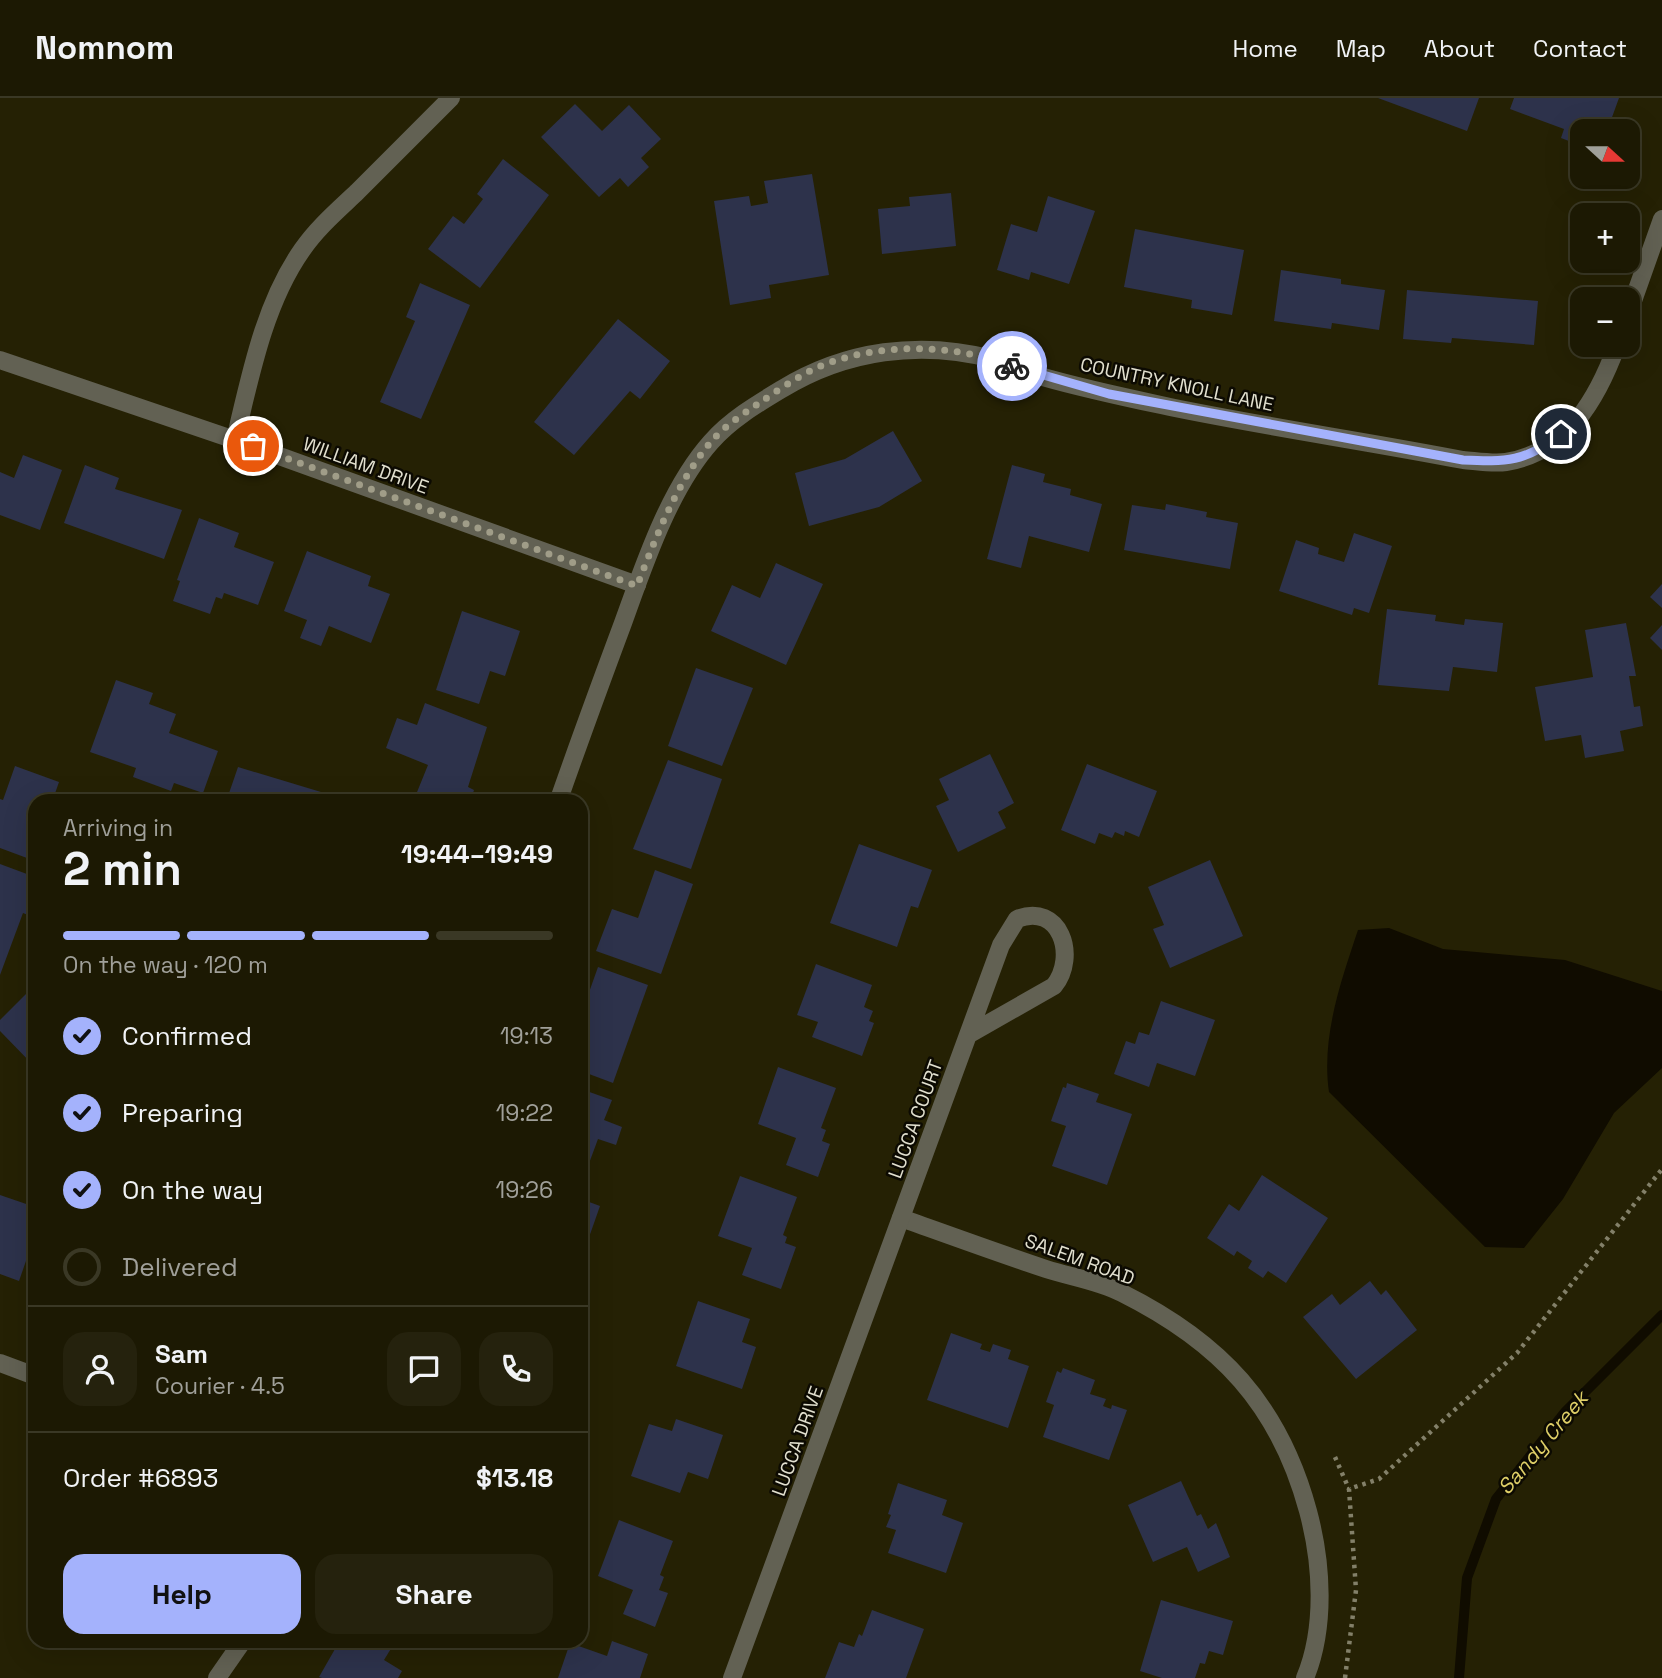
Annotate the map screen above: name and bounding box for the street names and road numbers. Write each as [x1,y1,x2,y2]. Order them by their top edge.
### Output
street label: COUNTRY KNOLL LANE [1078,352,1276,417]
street label: WILLIAM DRIVE [300,431,432,500]
street label: LUCCA COURT [882,1057,948,1182]
street label: SALEM ROAD [1021,1228,1138,1291]
street label: LUCCA DRIVE [766,1383,829,1500]

